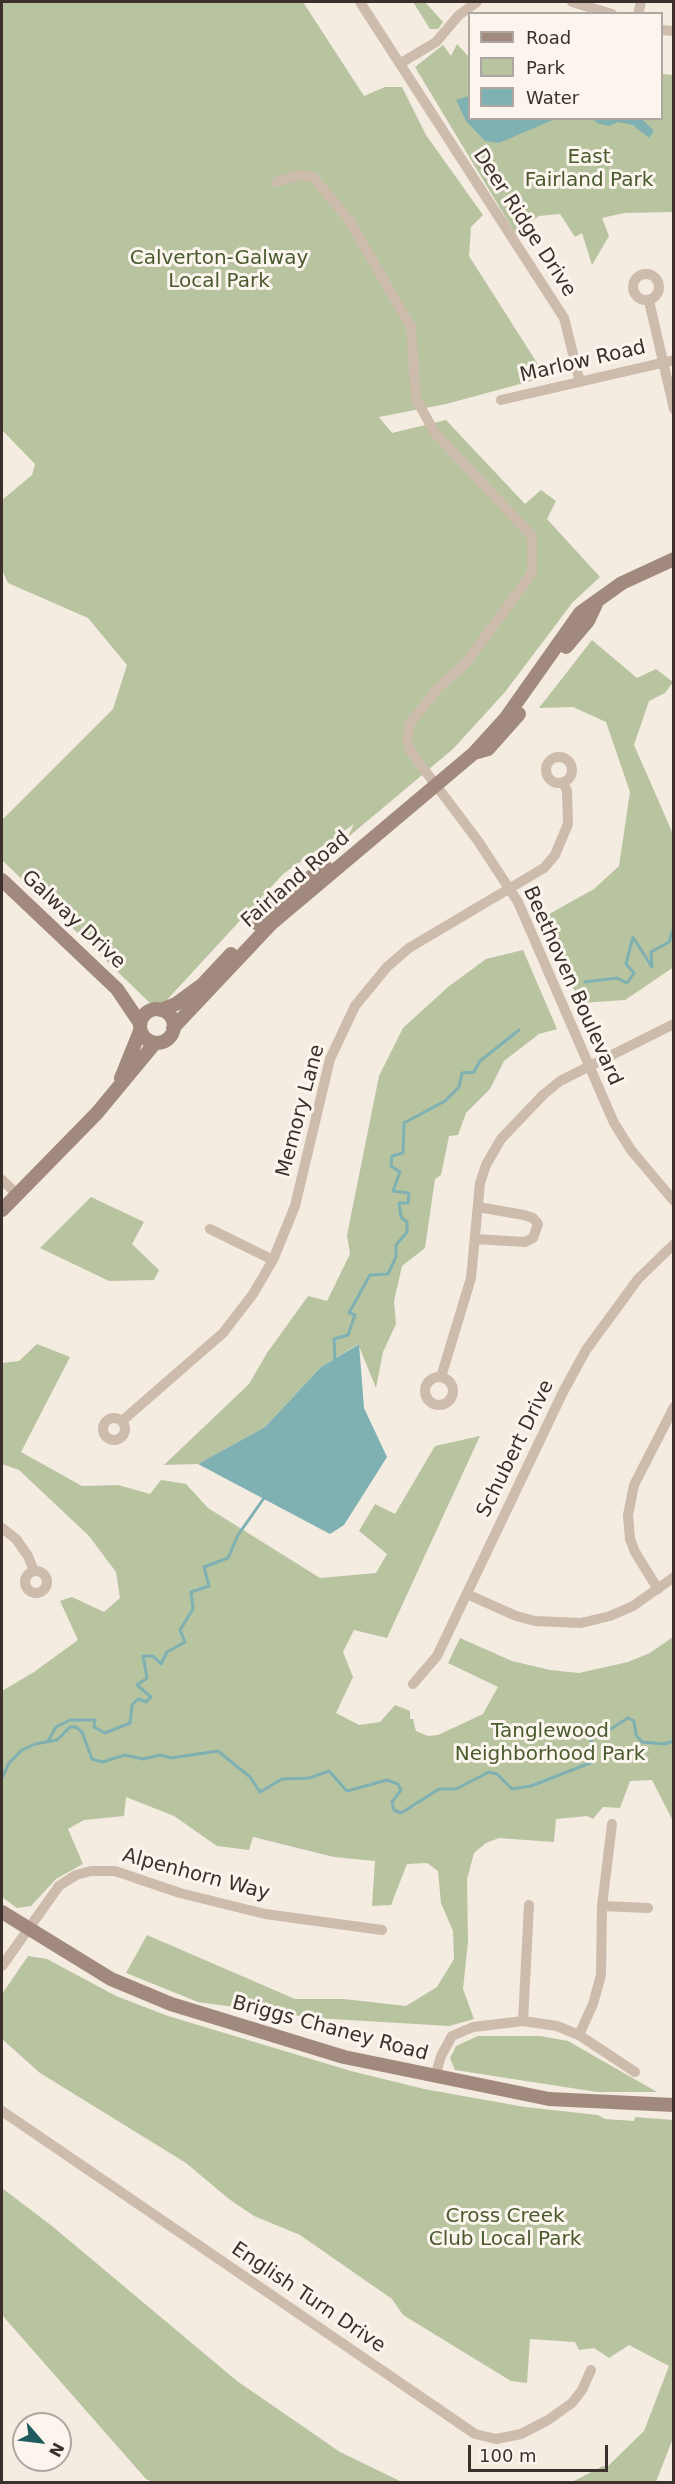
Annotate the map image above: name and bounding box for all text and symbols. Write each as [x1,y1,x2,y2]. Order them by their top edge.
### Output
legend [468,12,663,120]
text: Road [526,27,571,48]
text: Park [526,57,565,78]
text: Water [526,87,579,108]
street label: Deer Ridge Drive [467,145,581,301]
park label: East Fairland Park [525,146,653,193]
park label: Calverton-Galway Local Park [130,247,308,294]
street label: Marlow Road [518,336,648,388]
street label: Fairland Road [237,827,355,933]
street label: Galway Drive [16,866,130,974]
street label: Beethoven Boulevard [517,883,627,1089]
street label: Memory Lane [272,1042,330,1180]
street label: Schubert Drive [472,1376,560,1522]
park label: Tanglewood Neighborhood Park [455,1720,645,1767]
street label: Alpenhorn Way [120,1844,272,1906]
street label: Briggs Chaney Road [229,1991,431,2067]
park label: Cross Creek Club Local Park [429,2205,581,2252]
street label: English Turn Drive [226,2238,390,2358]
north arrow [12,2412,72,2472]
scale bar [471,2433,610,2471]
text: N [45,2439,68,2460]
text: 100 m [479,2445,537,2466]

